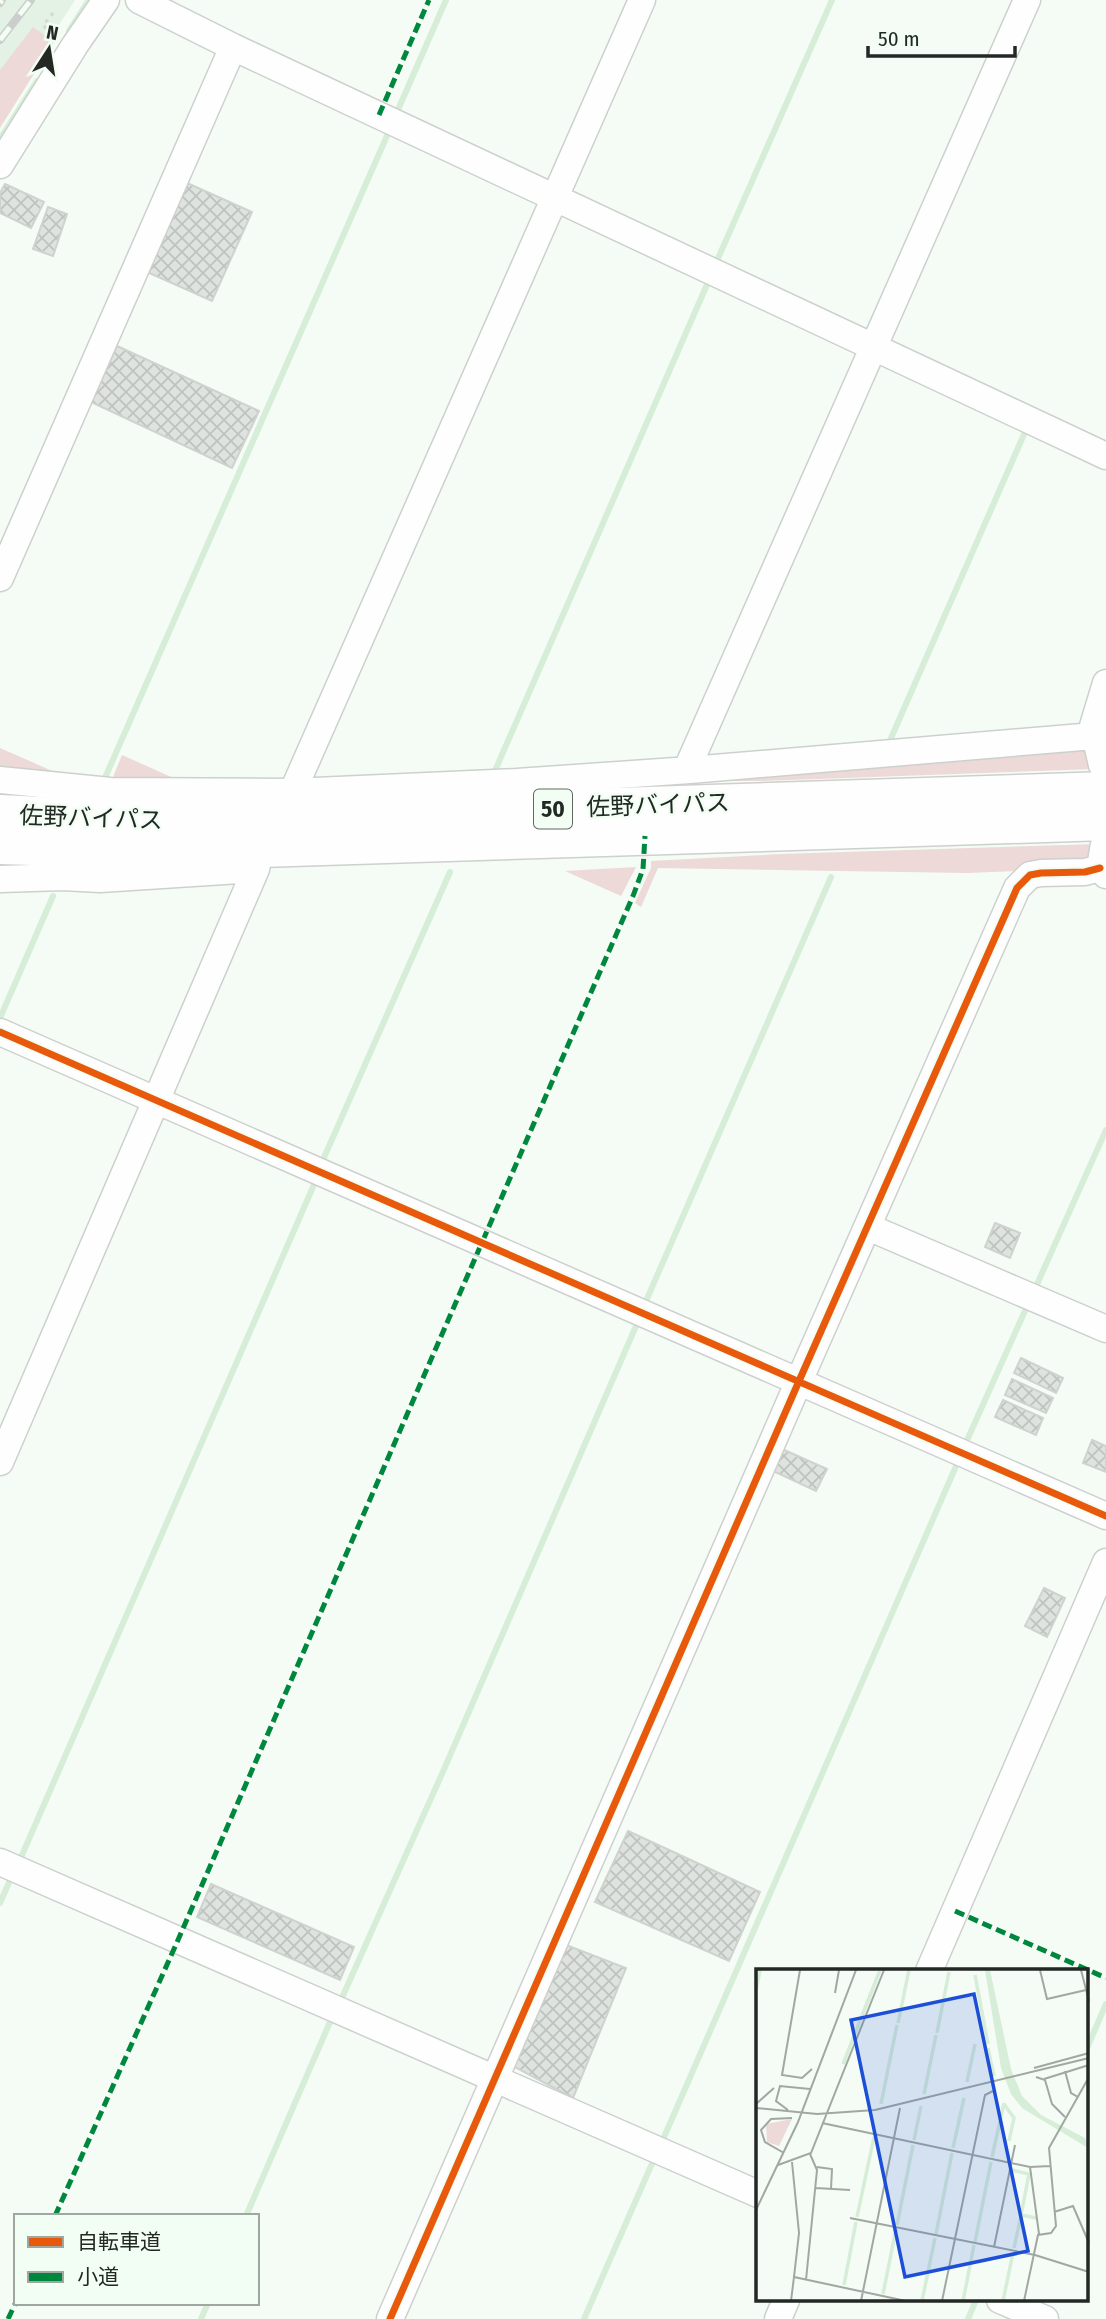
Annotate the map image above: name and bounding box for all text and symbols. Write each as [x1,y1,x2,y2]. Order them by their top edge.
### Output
north arrow [14,14,84,84]
scale bar [868,14,1015,58]
text: N [44,20,60,45]
text: 50 m [878,26,920,52]
street label: 佐野バイパス [586,789,730,821]
road number: 50 [534,790,572,828]
street label: 佐野バイパス [19,802,163,834]
inset map [756,1969,1088,2302]
legend [14,2214,259,2305]
text: 自転車道 [77,2229,161,2255]
text: 小道 [77,2264,119,2290]

